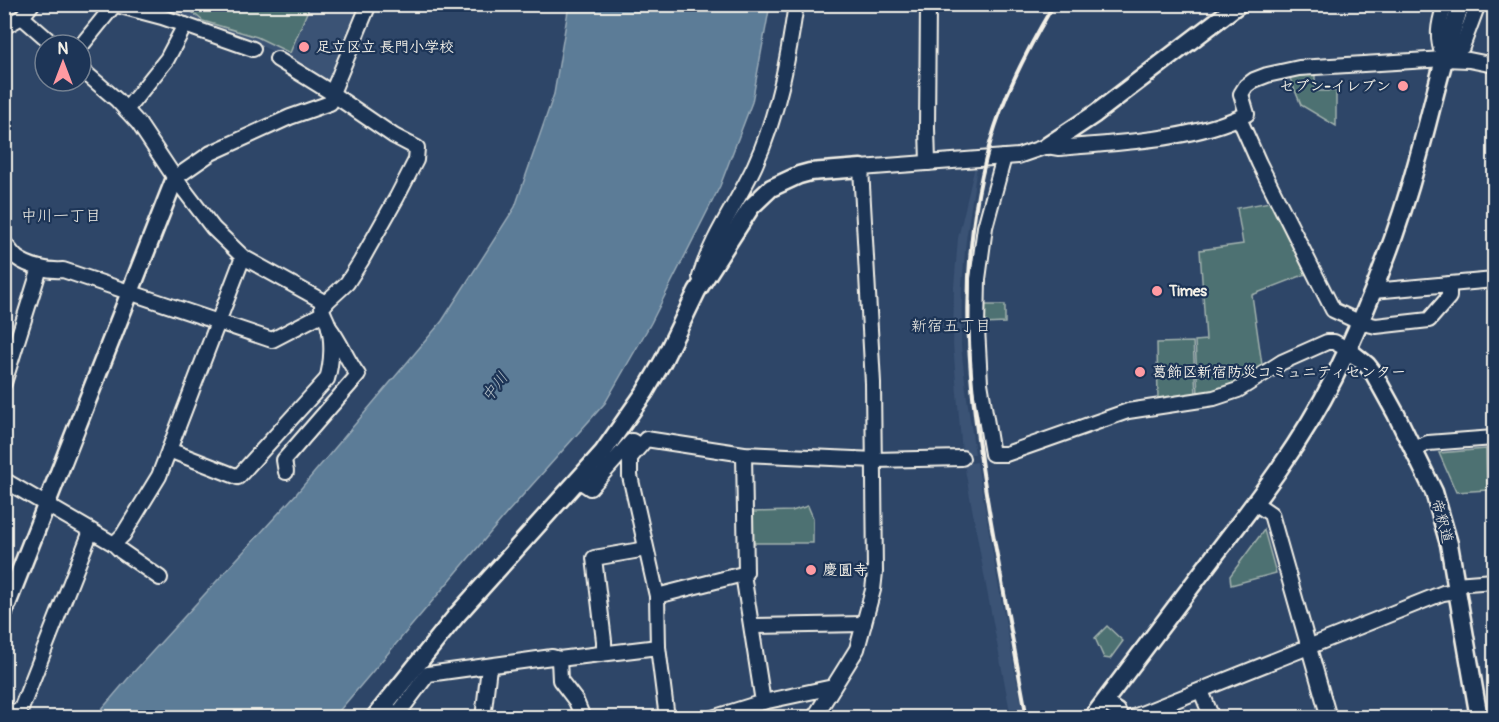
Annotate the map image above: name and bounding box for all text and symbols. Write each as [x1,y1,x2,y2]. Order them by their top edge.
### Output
north arrow [33,33,93,93]
place label: 足立区立 長門小学校 [316,38,454,57]
text: N [58,39,69,59]
marker: 足立区立 長門小学校 [297,40,311,54]
place label: セブン-イレブン [1280,77,1391,96]
marker: セブン-イレブン [1396,79,1410,93]
district label: 中川一丁目 [21,206,101,226]
place label: Times [1168,282,1207,301]
marker: Times [1150,284,1164,298]
district label: 新宿五丁目 [911,316,991,336]
place label: 葛飾区新宿防災コミュニティセンター [1152,363,1406,382]
marker: 葛飾区新宿防災コミュニティセンター [1133,365,1147,379]
water label: 中川 [477,368,513,406]
street label: 帝釈道 [1427,497,1457,545]
place label: 慶圓寺 [823,561,868,580]
marker: 慶圓寺 [804,563,818,577]

